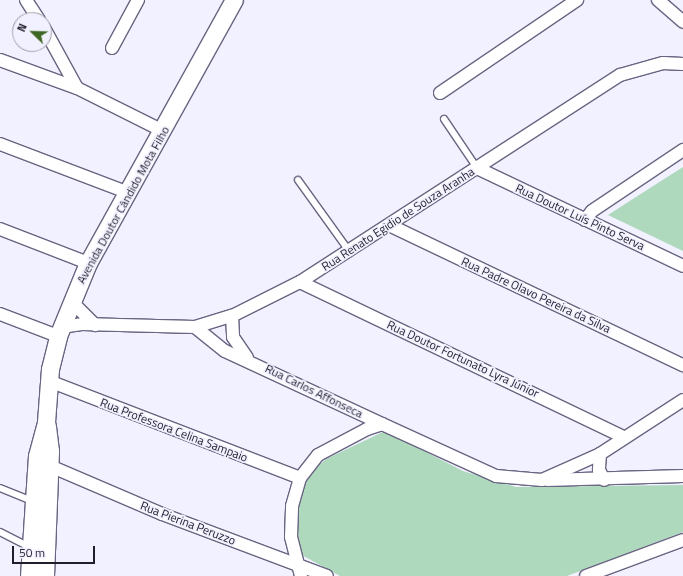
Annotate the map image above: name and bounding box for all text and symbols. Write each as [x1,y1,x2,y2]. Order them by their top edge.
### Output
north arrow [12,12,52,52]
text: N [13,21,31,34]
street label: Avenida Doutor Cândido Mota Filho [74,124,172,286]
street label: Rua Renato Egidio de Souza Aranha [319,164,477,274]
street label: Rua Doutor Luís Pinto Serva [513,181,647,253]
street label: Rua Padre Olavo Pereira da Silva [459,254,613,336]
street label: Rua Doutor Fortunato Lyra Júnior [385,317,541,401]
street label: Rua Carlos Affonseca [263,361,365,421]
street label: Rua Professora Celina Sampaio [98,395,250,465]
street label: Rua Pierina Peruzzo [138,498,238,548]
scale bar [14,538,97,564]
text: 50 m [19,543,45,562]

